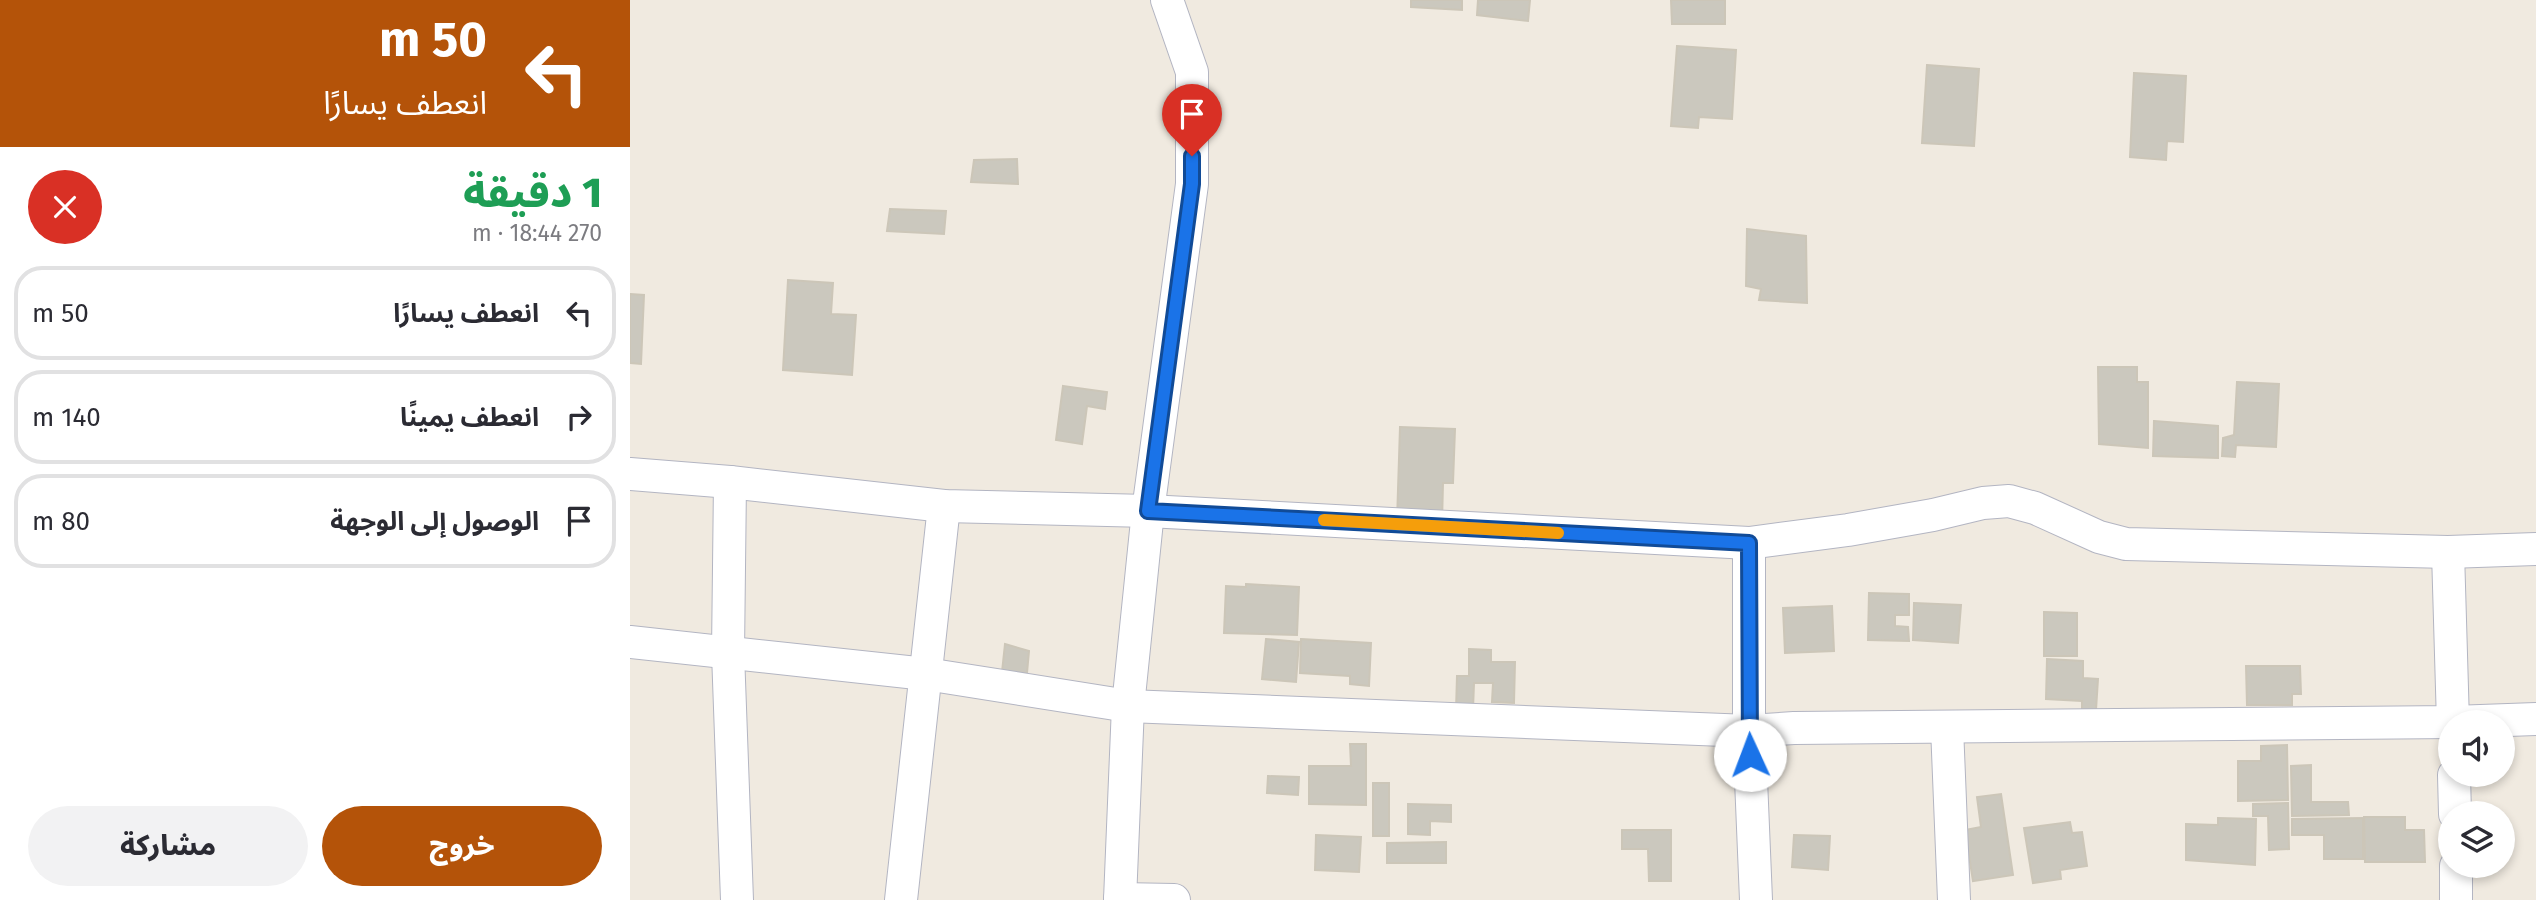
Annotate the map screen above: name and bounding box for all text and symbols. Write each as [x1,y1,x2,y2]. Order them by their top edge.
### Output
text: 50 m [379,10,487,69]
icon: left [511,28,602,119]
text: انعطف يسارًا [323,84,487,122]
pin [1162,84,1222,156]
icon: arrive [1173,95,1211,133]
text: 1 دقيقة [463,168,602,218]
button: close [28,170,102,244]
text: 270 m · 18:44 [472,219,602,247]
icon: left [560,294,598,332]
text: 50 m [32,298,89,329]
text: انعطف يسارًا [393,298,539,329]
icon: right [560,398,598,436]
text: 140 m [32,402,101,433]
text: انعطف يمينًا [400,402,539,433]
icon: arrive [560,502,598,540]
text: 80 m [32,506,90,537]
text: الوصول إلى الوجهة [330,506,539,537]
map controls [2438,710,2515,878]
button: sound [2438,710,2515,787]
position arrow [1713,718,1787,792]
button: layers [2438,801,2515,878]
button: مشاركة [28,806,308,886]
button: خروج [322,806,602,886]

